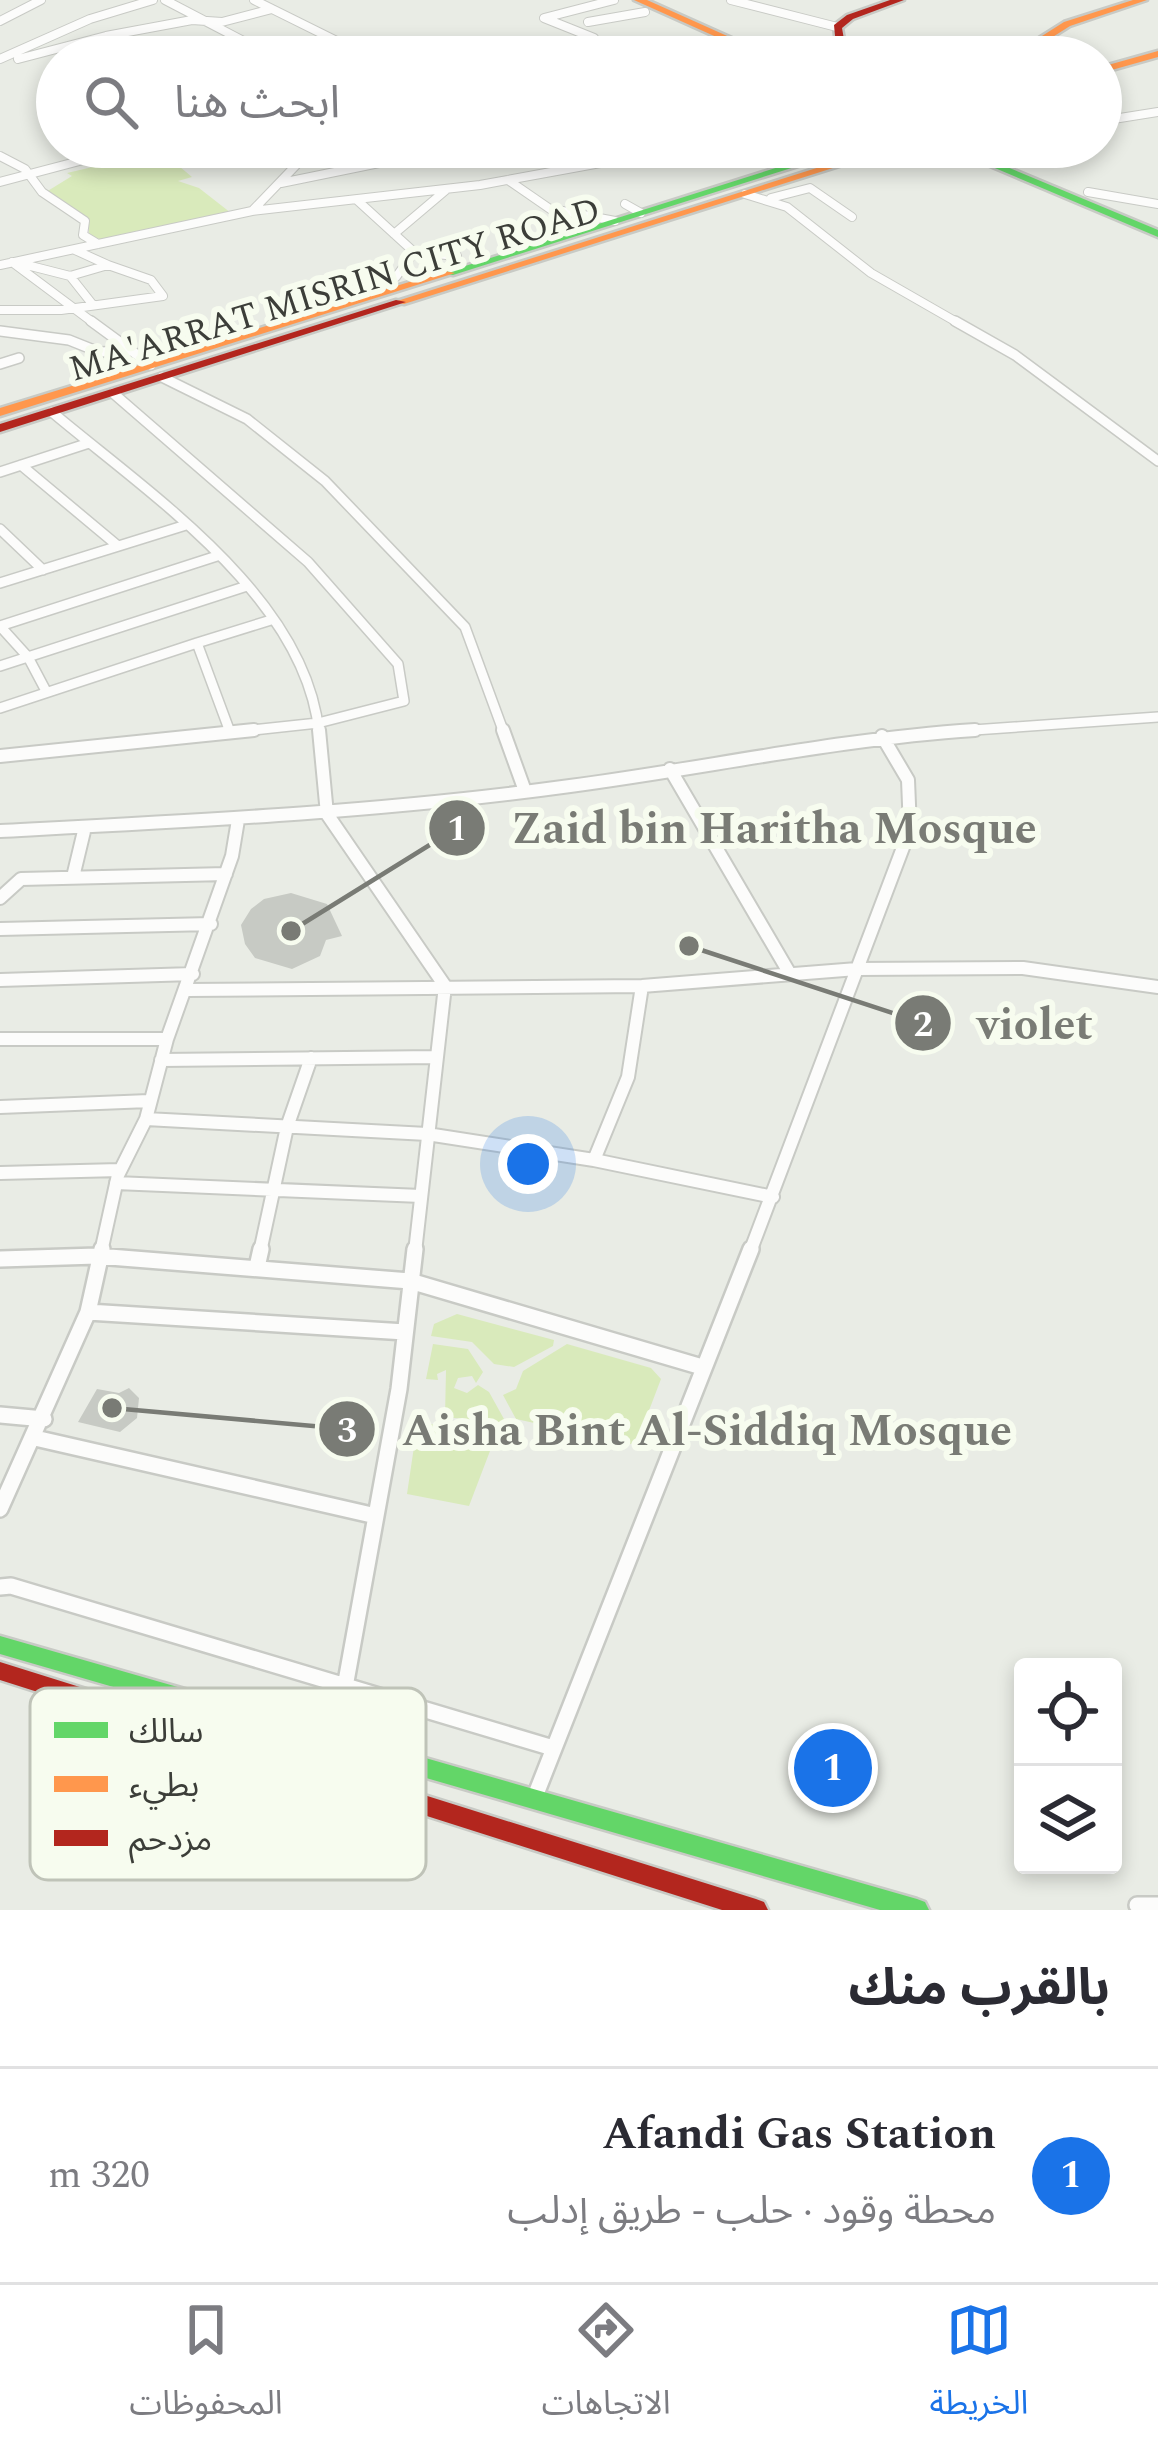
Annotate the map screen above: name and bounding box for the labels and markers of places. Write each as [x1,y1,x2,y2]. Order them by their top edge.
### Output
callout: Zaid bin Haritha Mosque [427,787,1061,868]
callout: violet [893,982,1117,1063]
callout: Aisha Bint Al-Siddiq Mosque [317,1389,1036,1470]
pin: 1 [794,1723,872,1813]

